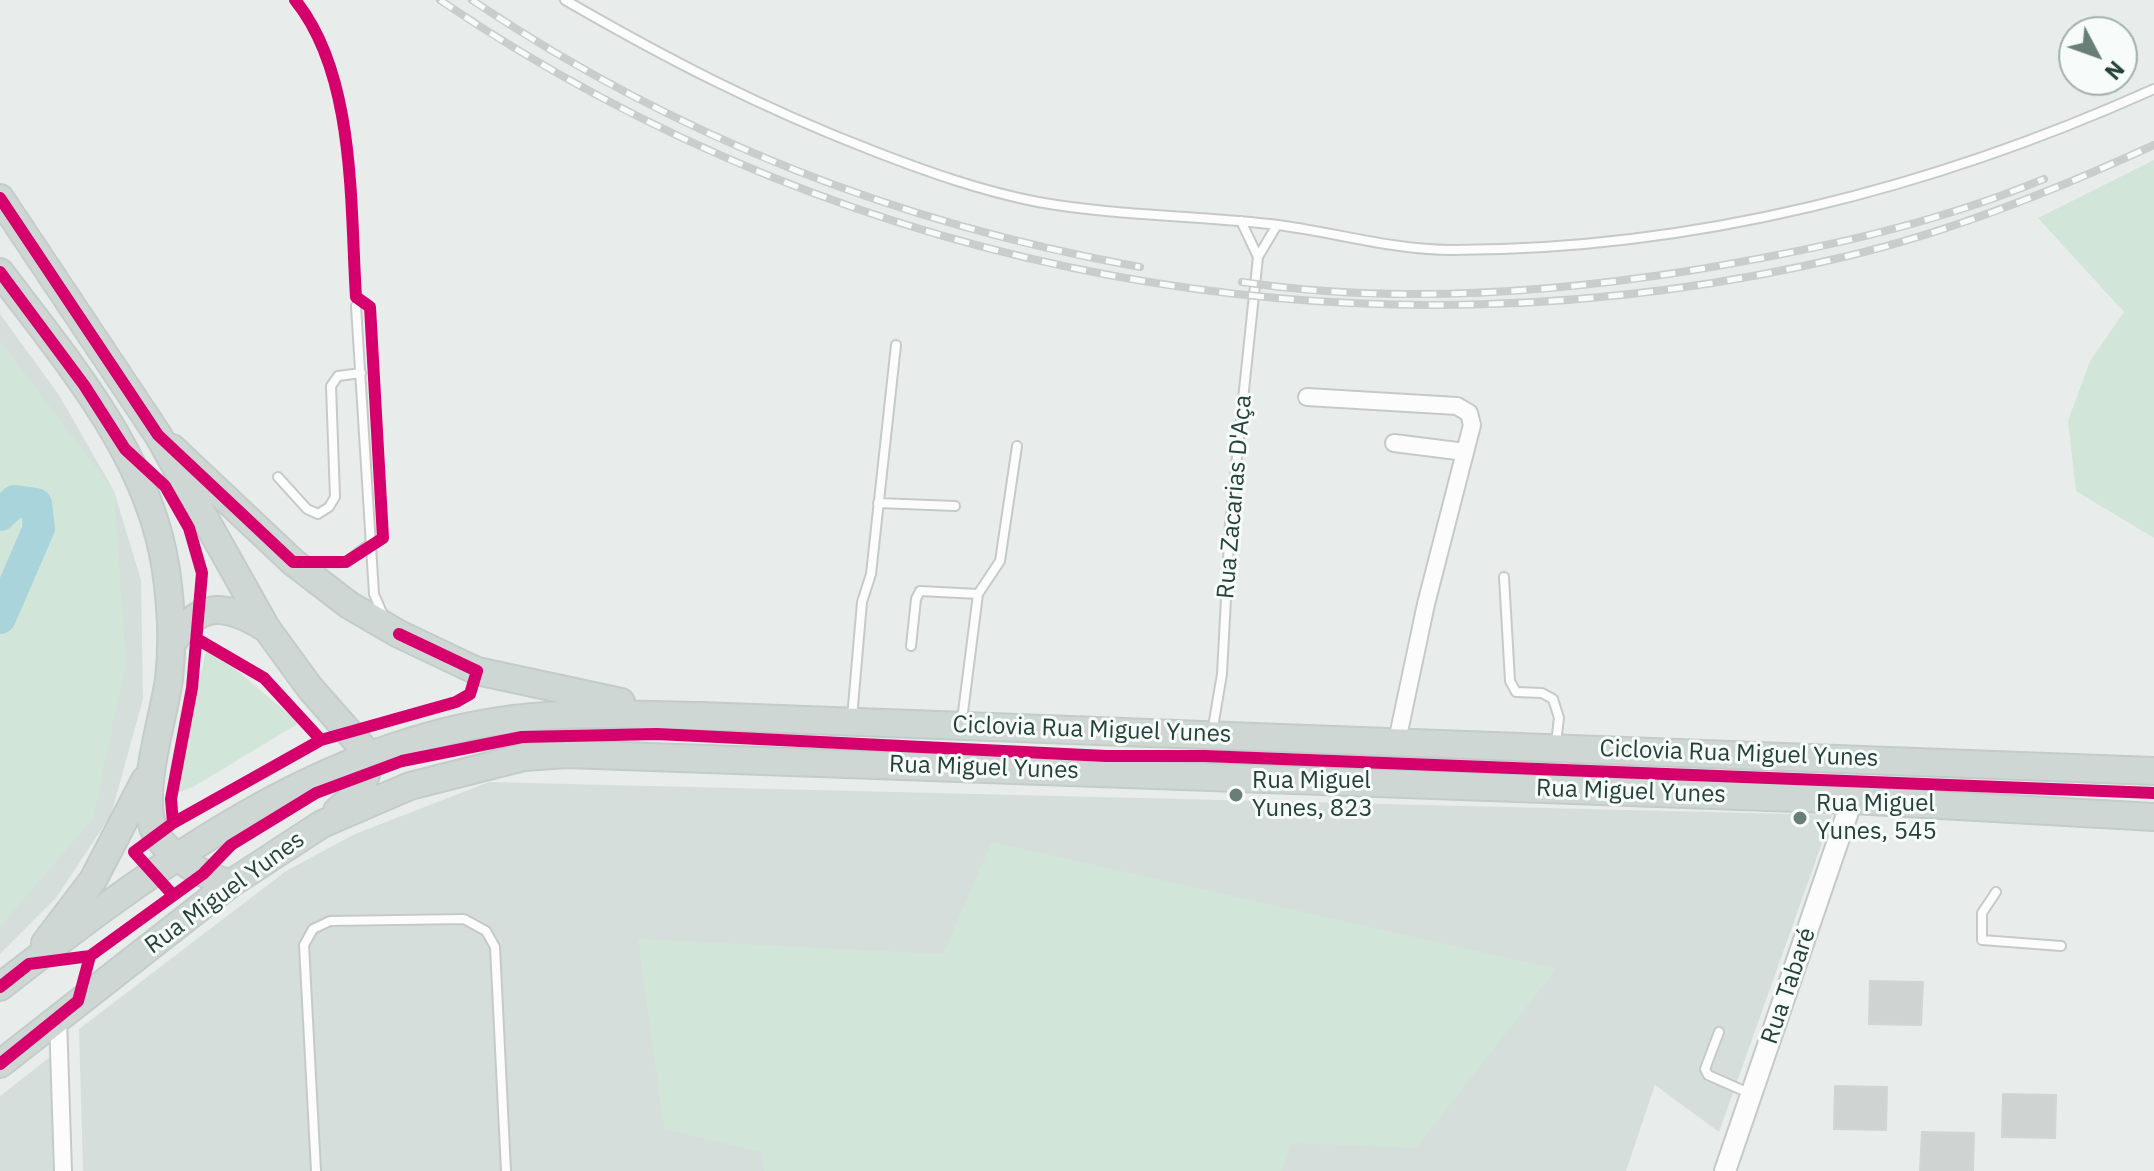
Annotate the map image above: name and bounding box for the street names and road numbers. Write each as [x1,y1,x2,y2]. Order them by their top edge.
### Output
street label: Rua Zacarias D'Aça [1212,394,1258,600]
street label: Ciclovia Rua Miguel Yunes [952,711,1232,749]
street label: Ciclovia Rua Miguel Yunes [1599,735,1879,773]
street label: Rua Miguel Yunes [888,750,1080,786]
street label: Rua Miguel Yunes [1535,774,1727,810]
street label: Rua Miguel Yunes [140,825,310,961]
street label: Rua Tabaré [1756,924,1822,1048]

